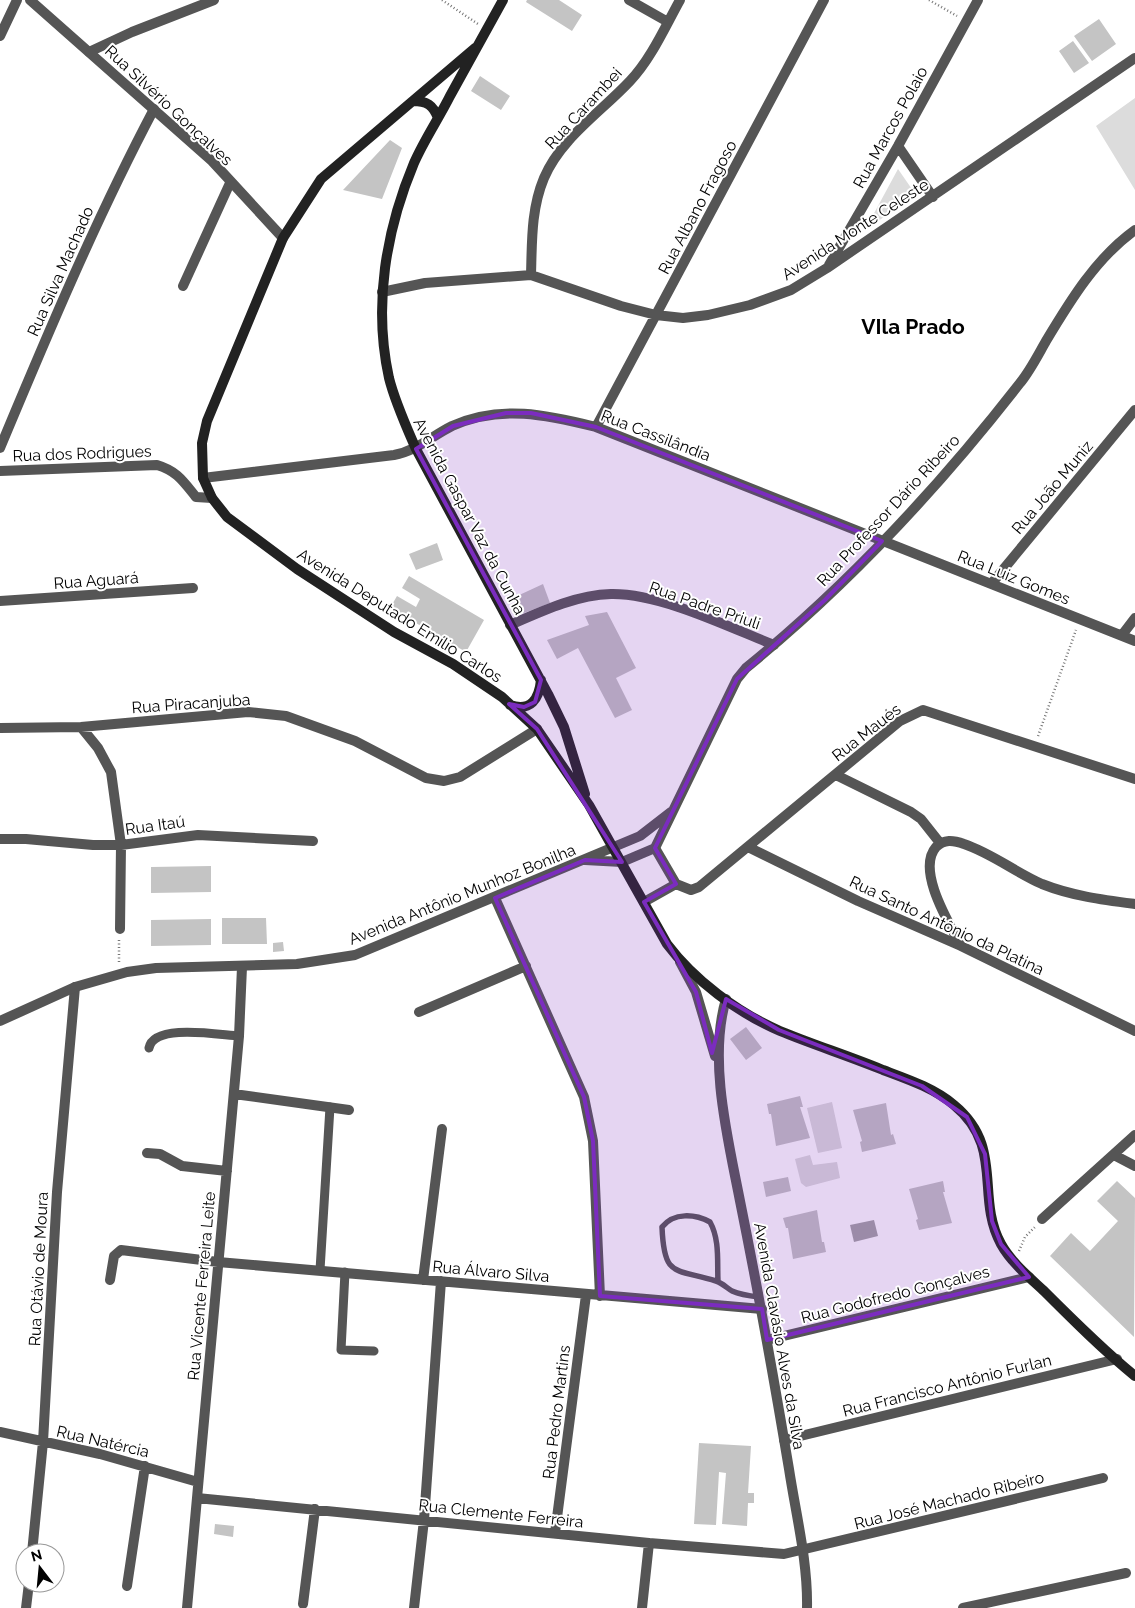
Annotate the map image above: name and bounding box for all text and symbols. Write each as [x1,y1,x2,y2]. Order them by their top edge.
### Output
street label: Rua Silvério Gonçalves [101,41,237,170]
street label: Rua Marcos Polaio [849,63,932,191]
street label: Rua Carambei [541,64,626,153]
street label: Rua Albano Fragoso [654,137,741,277]
street label: Avenida Monte Celeste [778,175,932,284]
street label: Rua Silva Machado [23,203,98,339]
district label: VIla Prado [861,314,965,339]
street label: Rua Cassilândia [598,406,713,465]
street label: Avenida Gaspar Vaz da Cunha [410,415,530,618]
street label: Rua Professor Dário Ribeiro [813,431,964,590]
street label: Rua João Muniz [1008,437,1097,538]
street label: Rua dos Rodrigues [12,442,152,465]
street label: Avenida Deputado Emílio Carlos [294,544,506,687]
street label: Rua Luiz Gomes [955,546,1073,609]
street label: Rua Aguará [53,568,139,593]
street label: Rua Padre Priuli [647,578,763,633]
street label: Rua Piracanjuba [131,690,251,717]
street label: Rua Maués [828,700,905,765]
street label: Rua Itaú [124,812,186,839]
street label: Avenida Antônio Munhoz Bonilha [346,840,578,949]
street label: Rua Santo Antônio da Platina [846,872,1047,979]
street label: Rua Otávio de Moura [25,1191,52,1347]
street label: Rua Vicente Ferreira Leite [184,1191,219,1381]
street label: Avenida Clavásio Alves da Silva [750,1221,809,1451]
street label: Rua Álvaro Silva [432,1256,550,1286]
street label: Rua Godofredo Gonçalves [799,1262,992,1327]
street label: Rua Pedro Martins [539,1344,574,1480]
street label: Rua Francisco Antônio Furlan [841,1350,1053,1421]
street label: Rua Natércia [55,1422,151,1461]
street label: Rua José Machado Ribeiro [852,1468,1046,1533]
street label: Rua Clemente Ferreira [417,1495,584,1532]
north arrow [15,1543,65,1593]
text: N [29,1546,44,1565]

